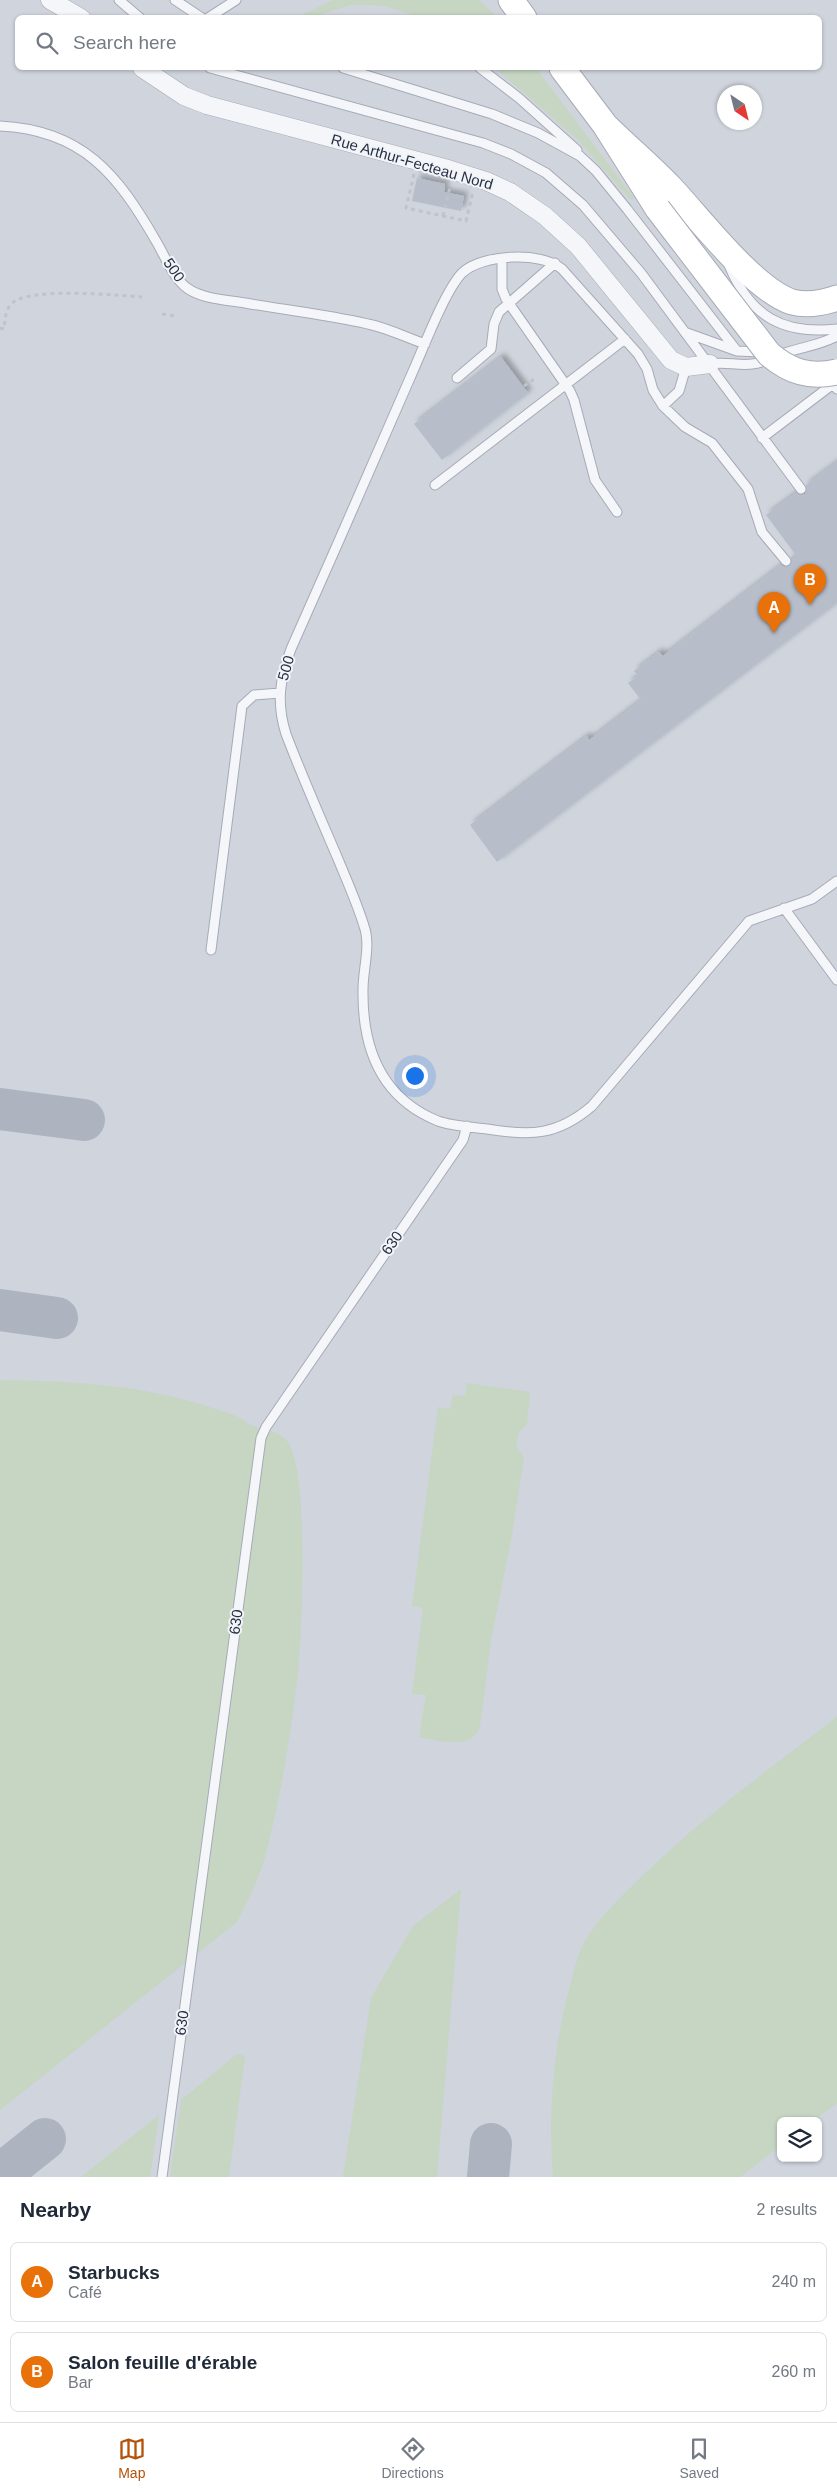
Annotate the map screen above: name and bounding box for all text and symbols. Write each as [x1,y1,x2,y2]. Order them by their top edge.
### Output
search box [15,15,822,70]
icon: search [33,29,61,57]
text: Search here [73,32,177,53]
north arrow [717,85,762,130]
street label: Rue Arthur-Fecteau Nord [329,130,495,193]
street label: 500 [160,255,188,285]
pin: B [794,564,826,605]
pin: A [758,592,790,633]
street label: 500 [274,653,297,682]
your location [402,1063,428,1089]
street label: 630 [377,1228,406,1258]
street label: 630 [225,1608,246,1636]
street label: 630 [171,2009,192,2037]
map controls [777,2117,822,2162]
button: layers [777,2117,822,2162]
text: Nearby [20,2198,91,2221]
text: 2 results [757,2201,817,2218]
text: Starbucks [68,2262,160,2283]
text: A [31,2273,43,2290]
text: 240 m [772,2273,816,2290]
text: Café [68,2284,102,2301]
text: Salon feuille d'érable [68,2352,257,2373]
text: B [31,2363,43,2380]
text: 260 m [772,2363,816,2380]
text: Bar [68,2374,93,2391]
tab: Map [118,2435,146,2481]
tab: Directions [382,2435,444,2481]
tab: Saved [679,2435,719,2481]

